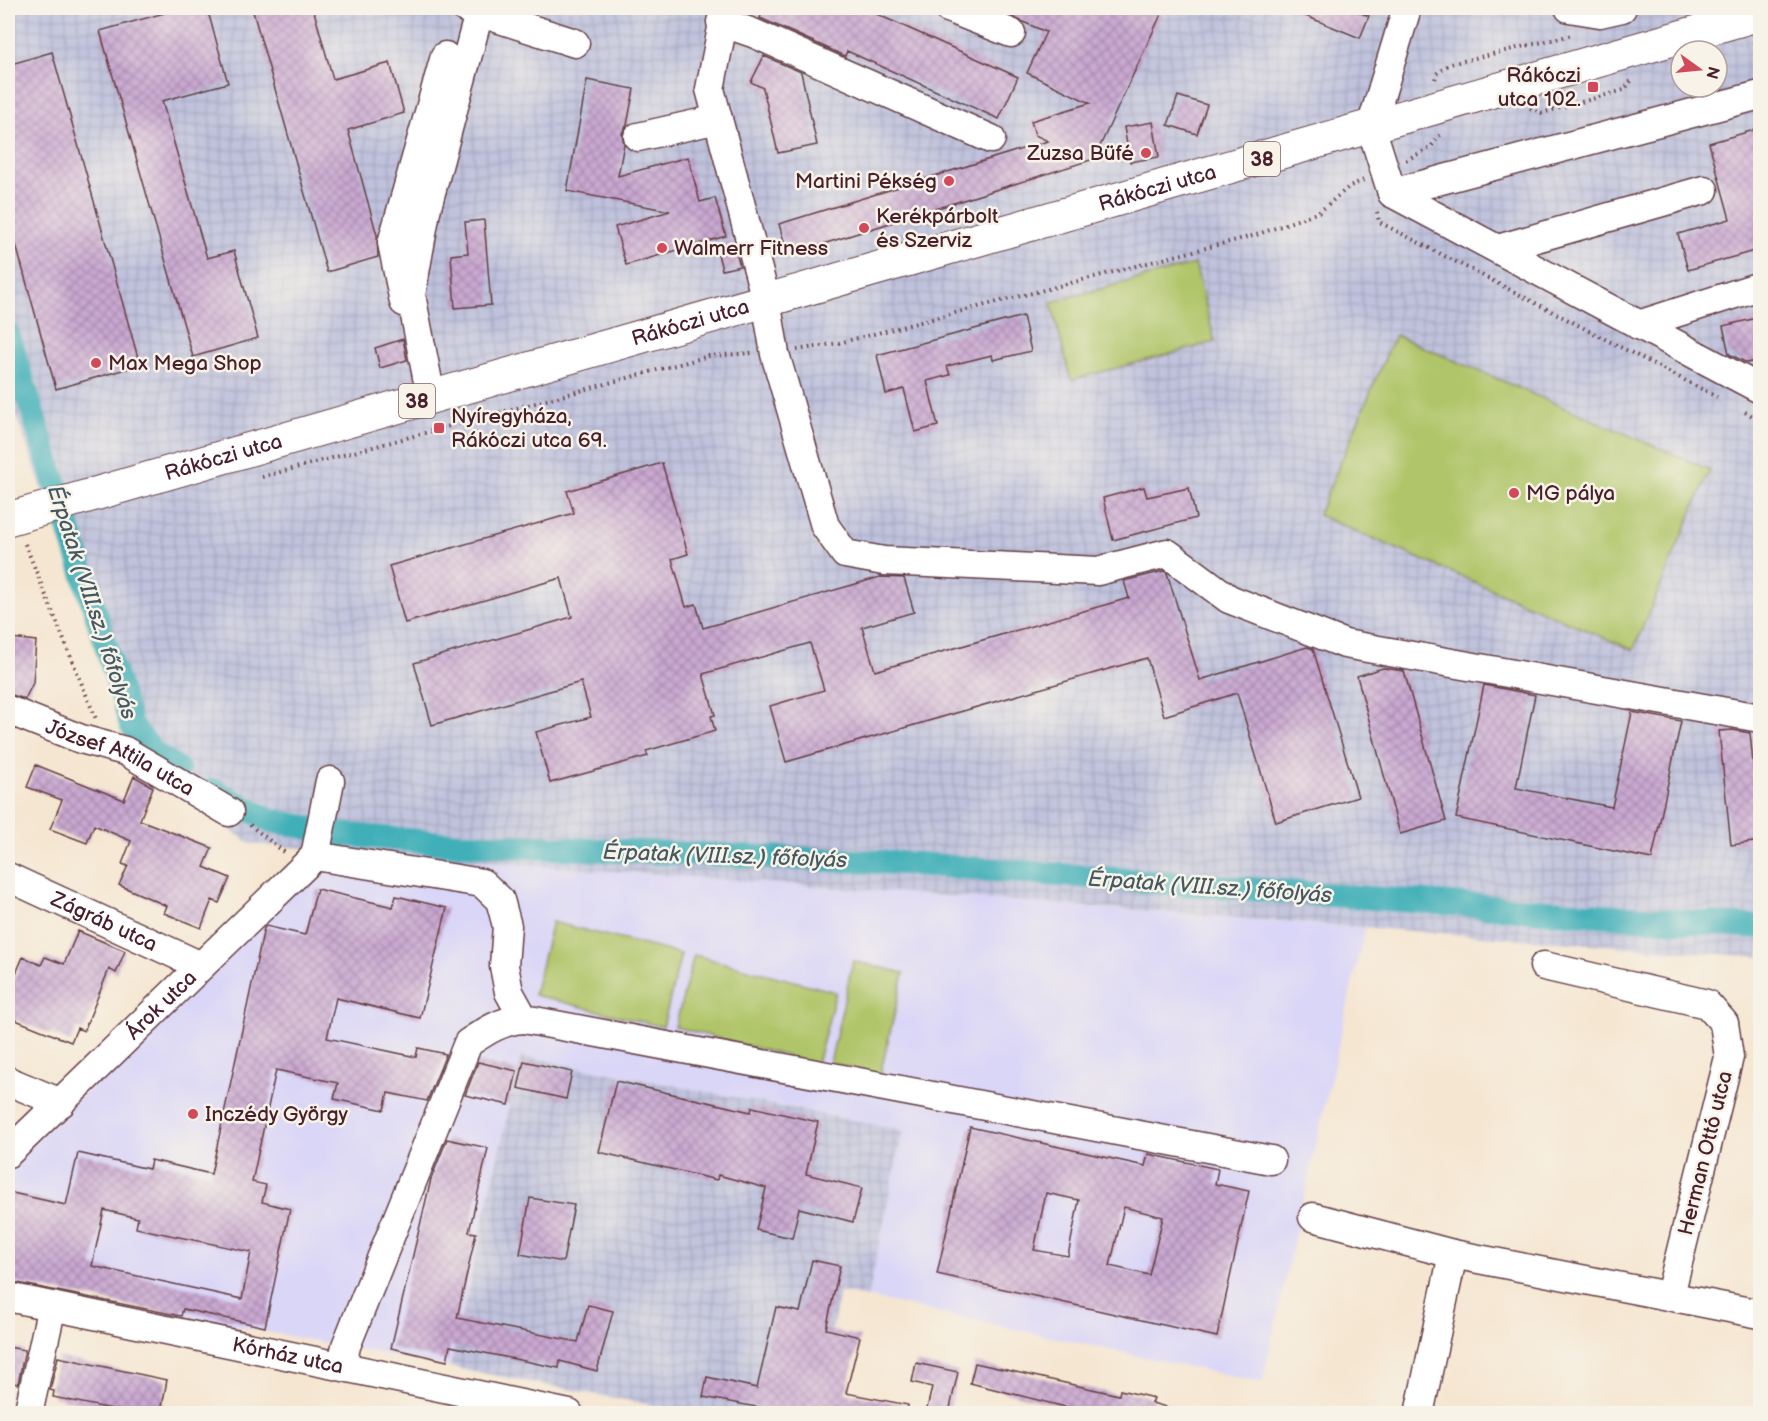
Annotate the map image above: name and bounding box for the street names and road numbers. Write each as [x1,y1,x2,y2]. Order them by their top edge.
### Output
road number: 38 [1244,142,1280,176]
street label: Rákóczi utca [1096,159,1219,217]
street label: Rákóczi utca [629,294,752,352]
road number: 38 [399,384,435,418]
street label: Rákóczi utca [162,429,285,486]
street label: József Attila utca [42,714,199,802]
street label: Zágráb utca [46,886,161,957]
street label: Árok utca [121,965,202,1045]
street label: Herman Ottó utca [1673,1068,1738,1238]
street label: Kórház utca [230,1332,346,1380]

